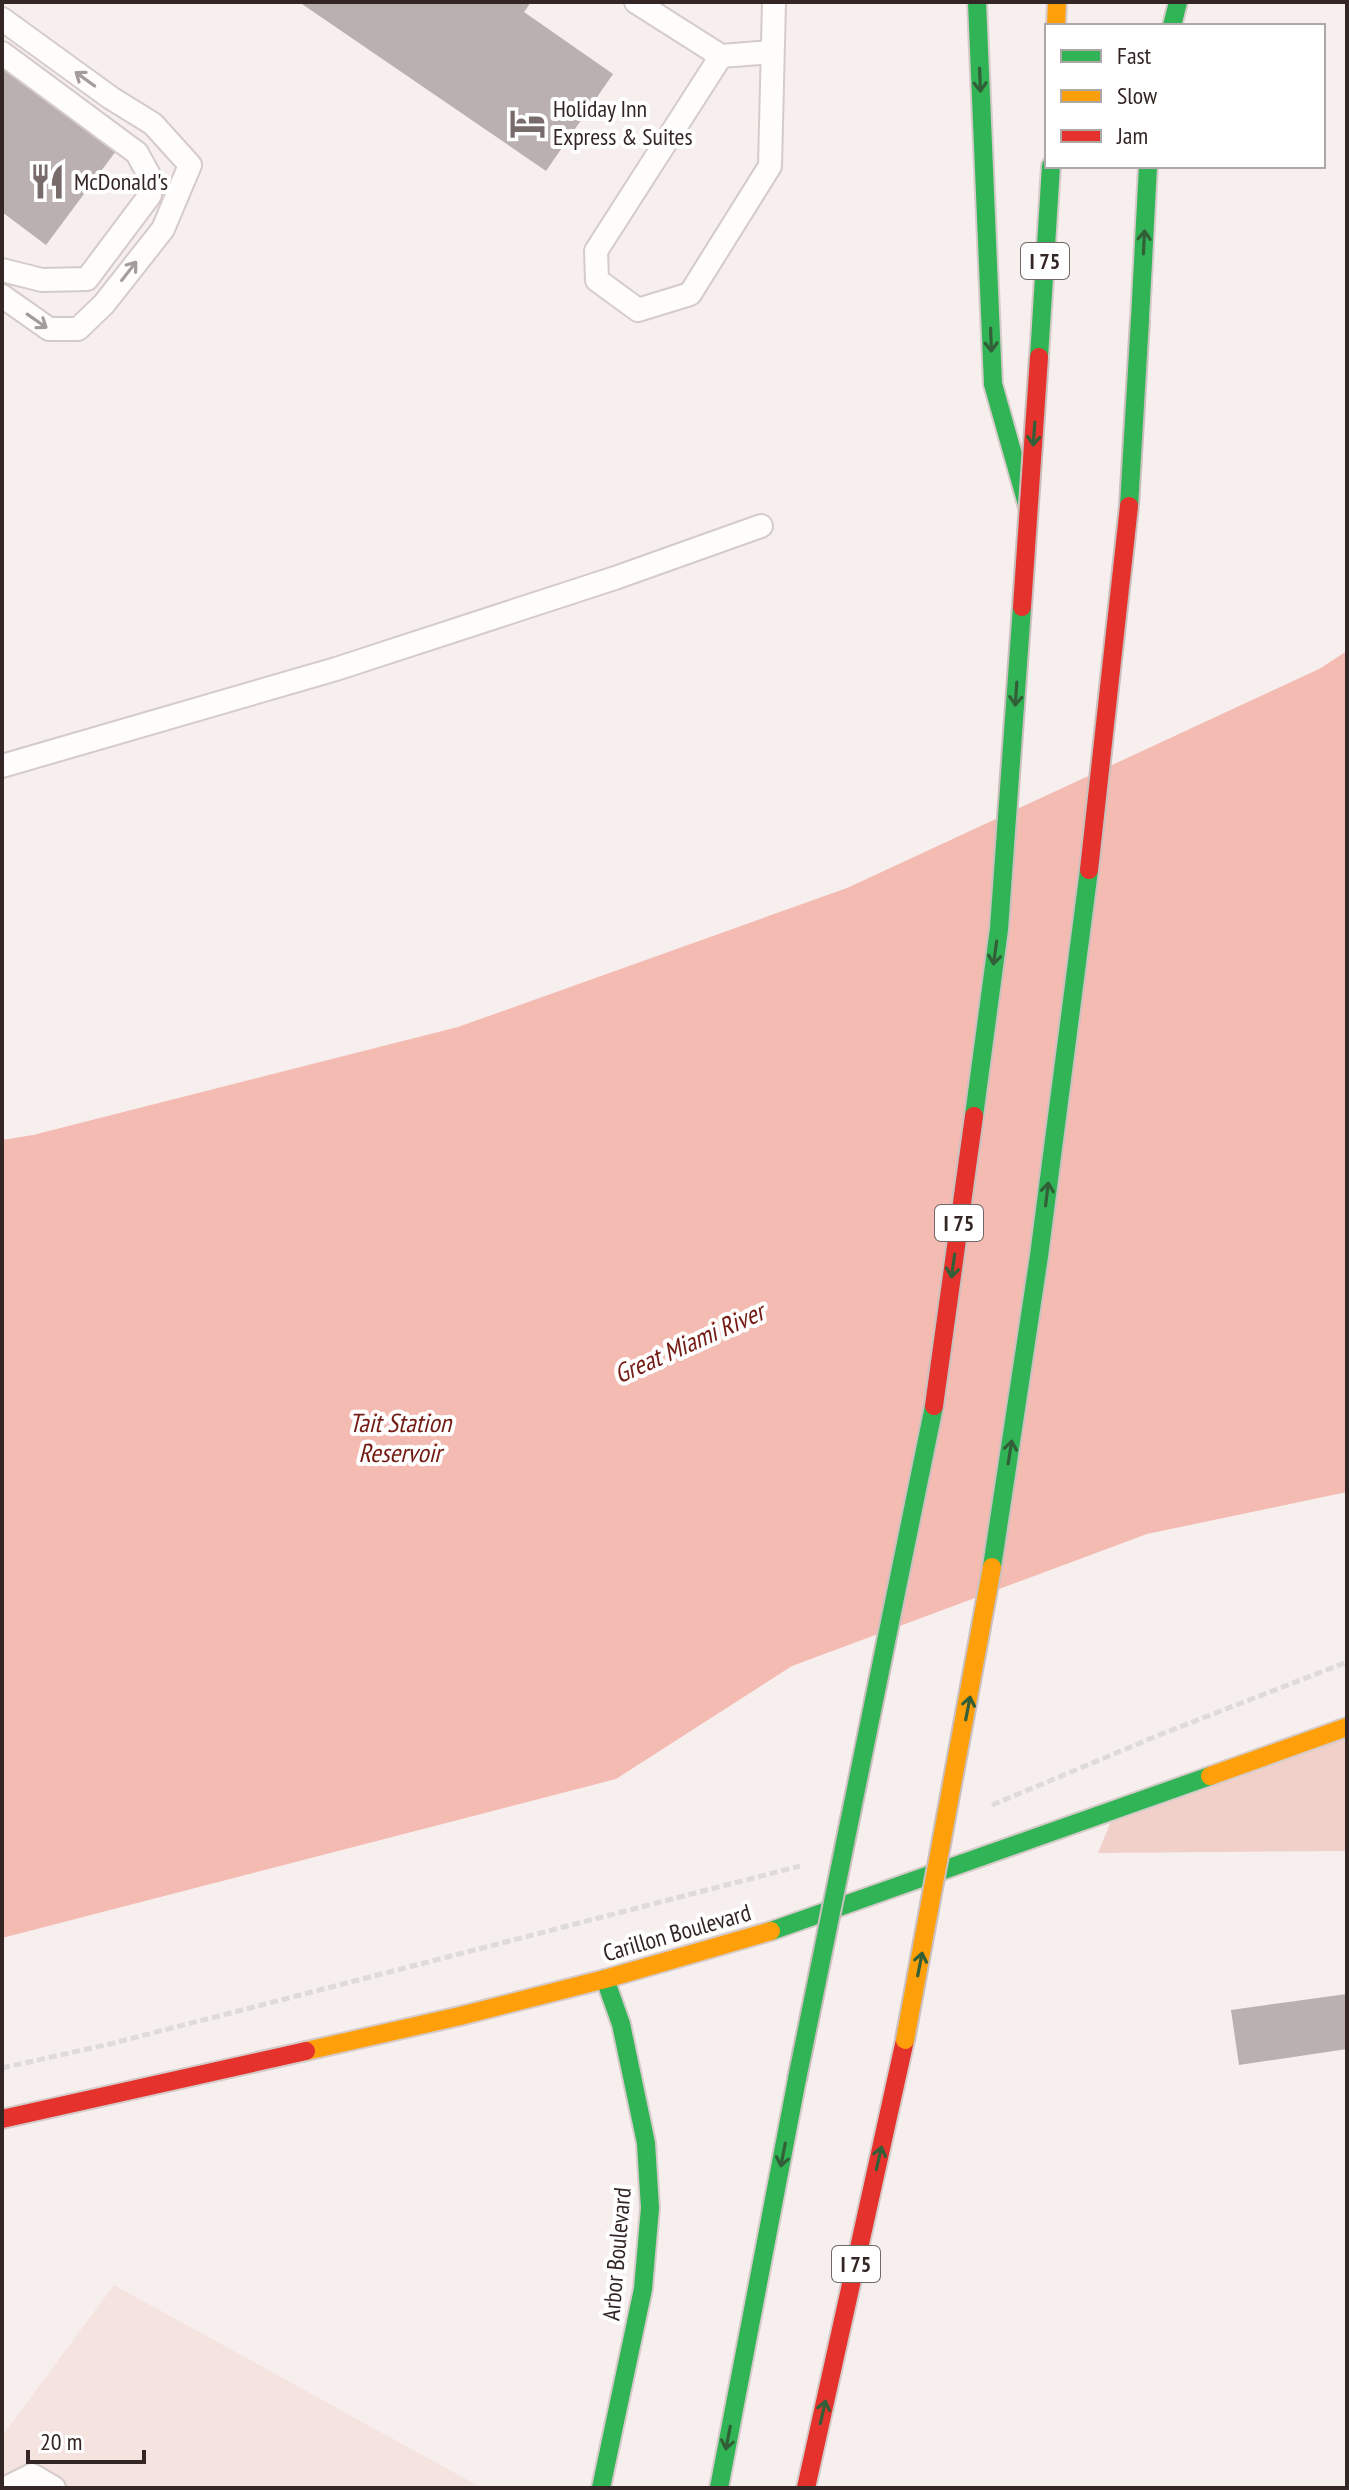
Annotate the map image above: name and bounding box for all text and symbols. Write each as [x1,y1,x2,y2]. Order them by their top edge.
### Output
legend [1045,24,1325,168]
text: Fast [1117,40,1152,71]
one-way arrow [972,66,987,93]
one-way arrow [75,70,96,87]
text: Slow [1117,80,1158,111]
place label: Holiday Inn Express & Suites [553,93,693,152]
hotel icon: Holiday Inn Express & Suites [508,104,546,142]
text: Jam [1116,120,1148,151]
restaurant icon: McDonald's [29,163,67,201]
place label: McDonald's [74,166,168,197]
one-way arrow [1137,229,1152,256]
road number: I 75 [1021,243,1069,279]
one-way arrow [121,261,138,282]
one-way arrow [26,312,48,329]
one-way arrow [983,326,998,353]
one-way arrow [1026,420,1041,447]
one-way arrow [1008,680,1023,707]
one-way arrow [987,940,1002,965]
one-way arrow [1040,1181,1055,1208]
road number: I 75 [935,1205,983,1241]
one-way arrow [945,1253,960,1278]
water label: Great Miami River [609,1293,772,1390]
water label: Tait Station Reservoir [349,1406,453,1469]
one-way arrow [1003,1439,1018,1465]
one-way arrow [961,1696,976,1721]
street label: Carillon Boulevard [599,1897,754,1968]
one-way arrow [913,1951,928,1977]
one-way arrow [774,2142,789,2167]
one-way arrow [872,2146,887,2171]
street label: Arbor Boulevard [595,2186,638,2322]
road number: I 75 [832,2246,880,2282]
one-way arrow [816,2400,831,2425]
scale bar [28,2414,144,2464]
one-way arrow [720,2425,735,2450]
text: 20 m [40,2426,82,2457]

